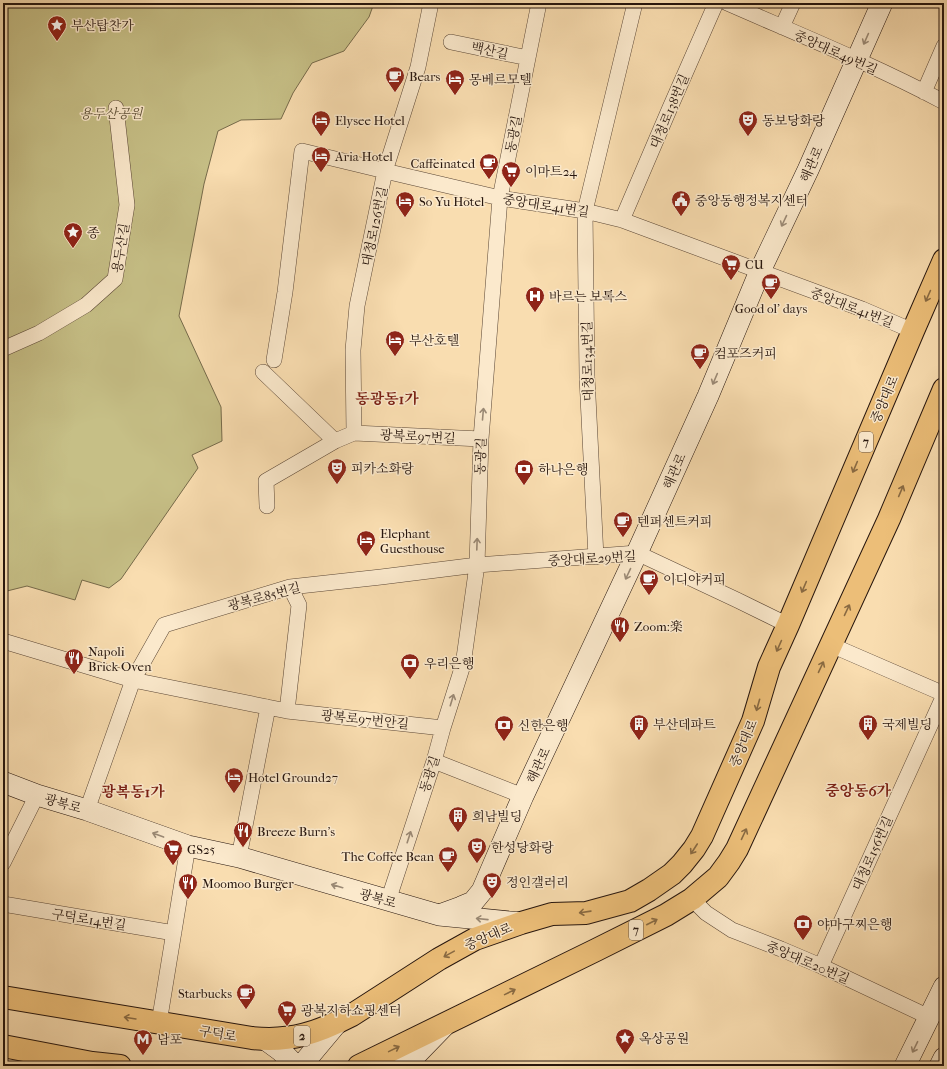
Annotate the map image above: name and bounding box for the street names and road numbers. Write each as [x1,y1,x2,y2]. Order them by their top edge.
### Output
street label: 중앙대로49번길 [792,27,880,78]
street label: 백산길 [470,39,510,62]
street label: 대청로138번길 [647,72,692,151]
street label: 동광길 [503,114,524,154]
street label: 해관로 [797,144,826,184]
street label: 대청로126번길 [359,185,390,267]
street label: 중앙대로41번길 [501,191,590,220]
street label: 용두산길 [109,222,132,274]
street label: 중앙대로41번길 [808,285,895,330]
street label: 대청로134번길 [579,321,596,401]
street label: 중앙대로 [868,373,901,425]
street label: 광복로97번길 [380,427,456,446]
road number: 7 [859,432,873,452]
street label: 동광길 [472,437,489,475]
street label: 해관로 [660,451,689,491]
street label: 중앙대로29번길 [547,549,637,568]
street label: 광복로85번길 [226,580,302,613]
street label: 광복로97번안길 [320,707,410,732]
street label: 중앙대로 [727,717,760,769]
street label: 해관로 [524,745,553,785]
street label: 동광길 [417,754,442,794]
street label: 광복로 [43,791,83,816]
street label: 대청로156번길 [849,814,896,893]
street label: 광복로 [358,886,398,911]
street label: 구덕로14번길 [51,906,127,933]
street label: 중앙대로 [462,920,515,953]
road number: 7 [629,920,643,940]
street label: 중앙대로20번길 [764,938,852,987]
street label: 구덕로 [198,1023,238,1044]
road number: 2 [294,1026,310,1046]

